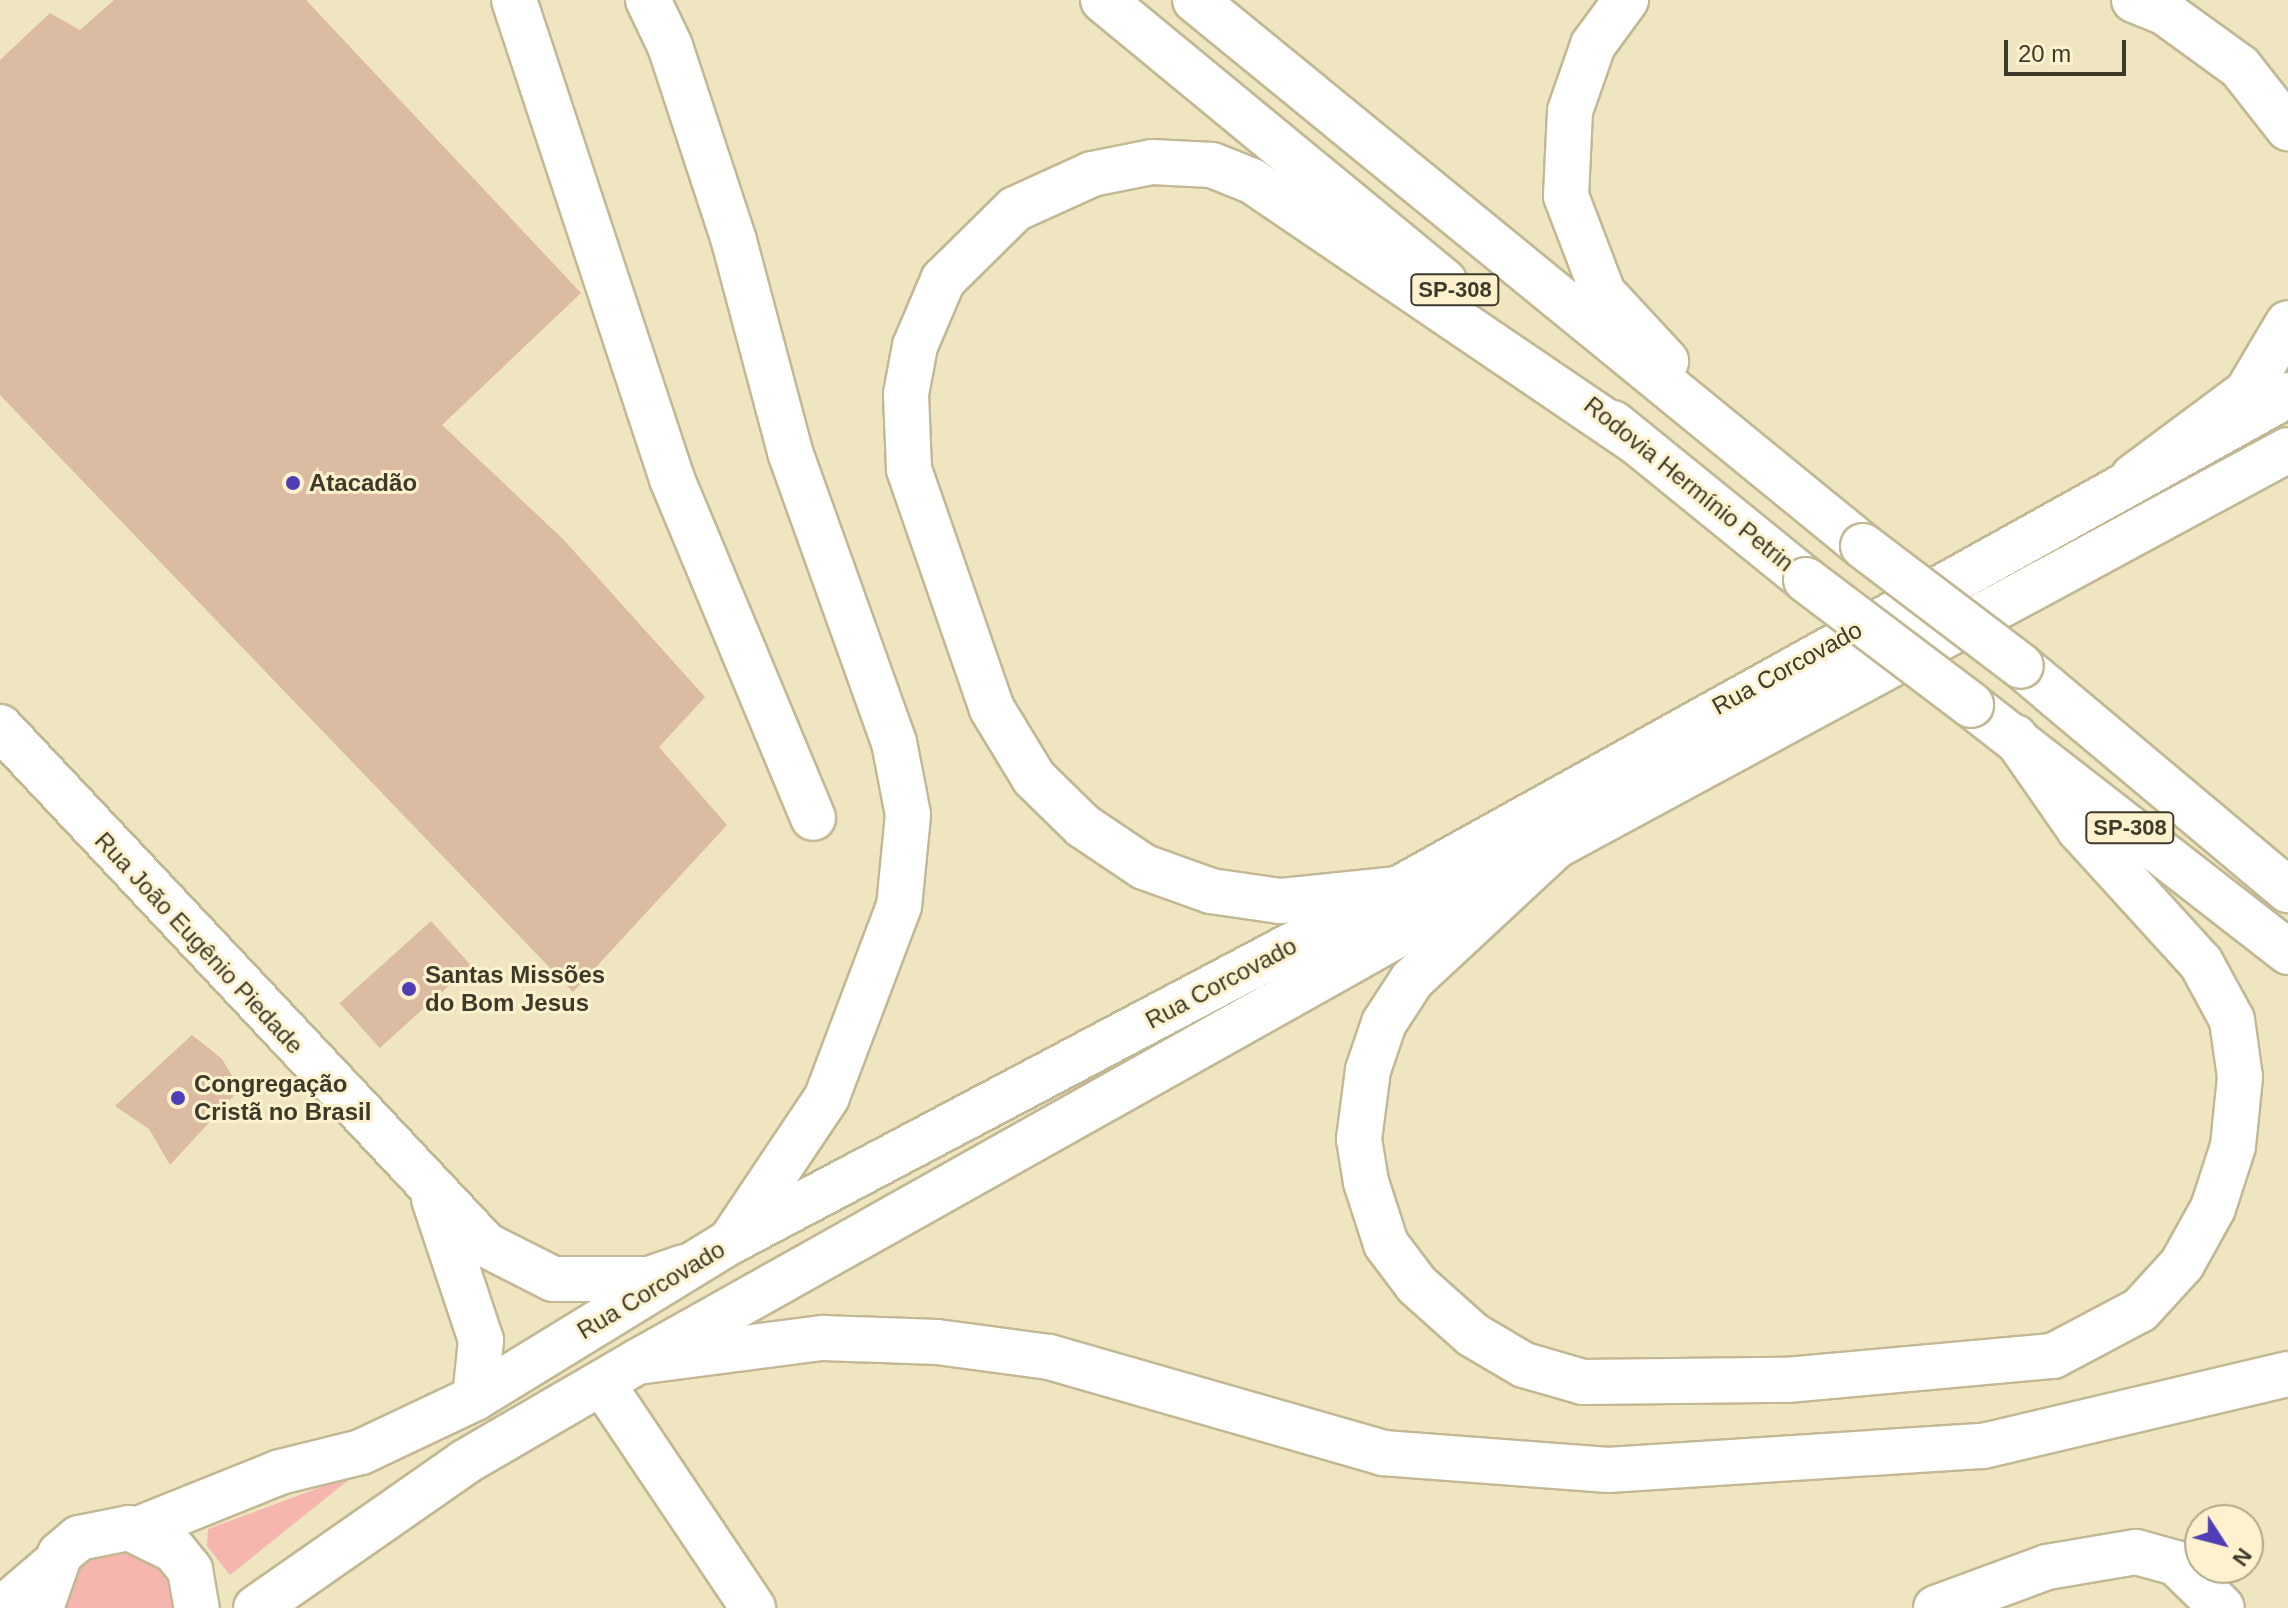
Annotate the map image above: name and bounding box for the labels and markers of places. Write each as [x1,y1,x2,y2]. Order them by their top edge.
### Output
place label: Atacadão [309,469,417,497]
marker: Atacadão [284,474,302,492]
place label: Santas Missões do Bom Jesus [425,961,605,1017]
marker: Santas Missões do Bom Jesus [400,980,418,998]
place label: Congregação Cristã no Brasil [194,1070,371,1126]
marker: Congregação Cristã no Brasil [169,1089,187,1107]

